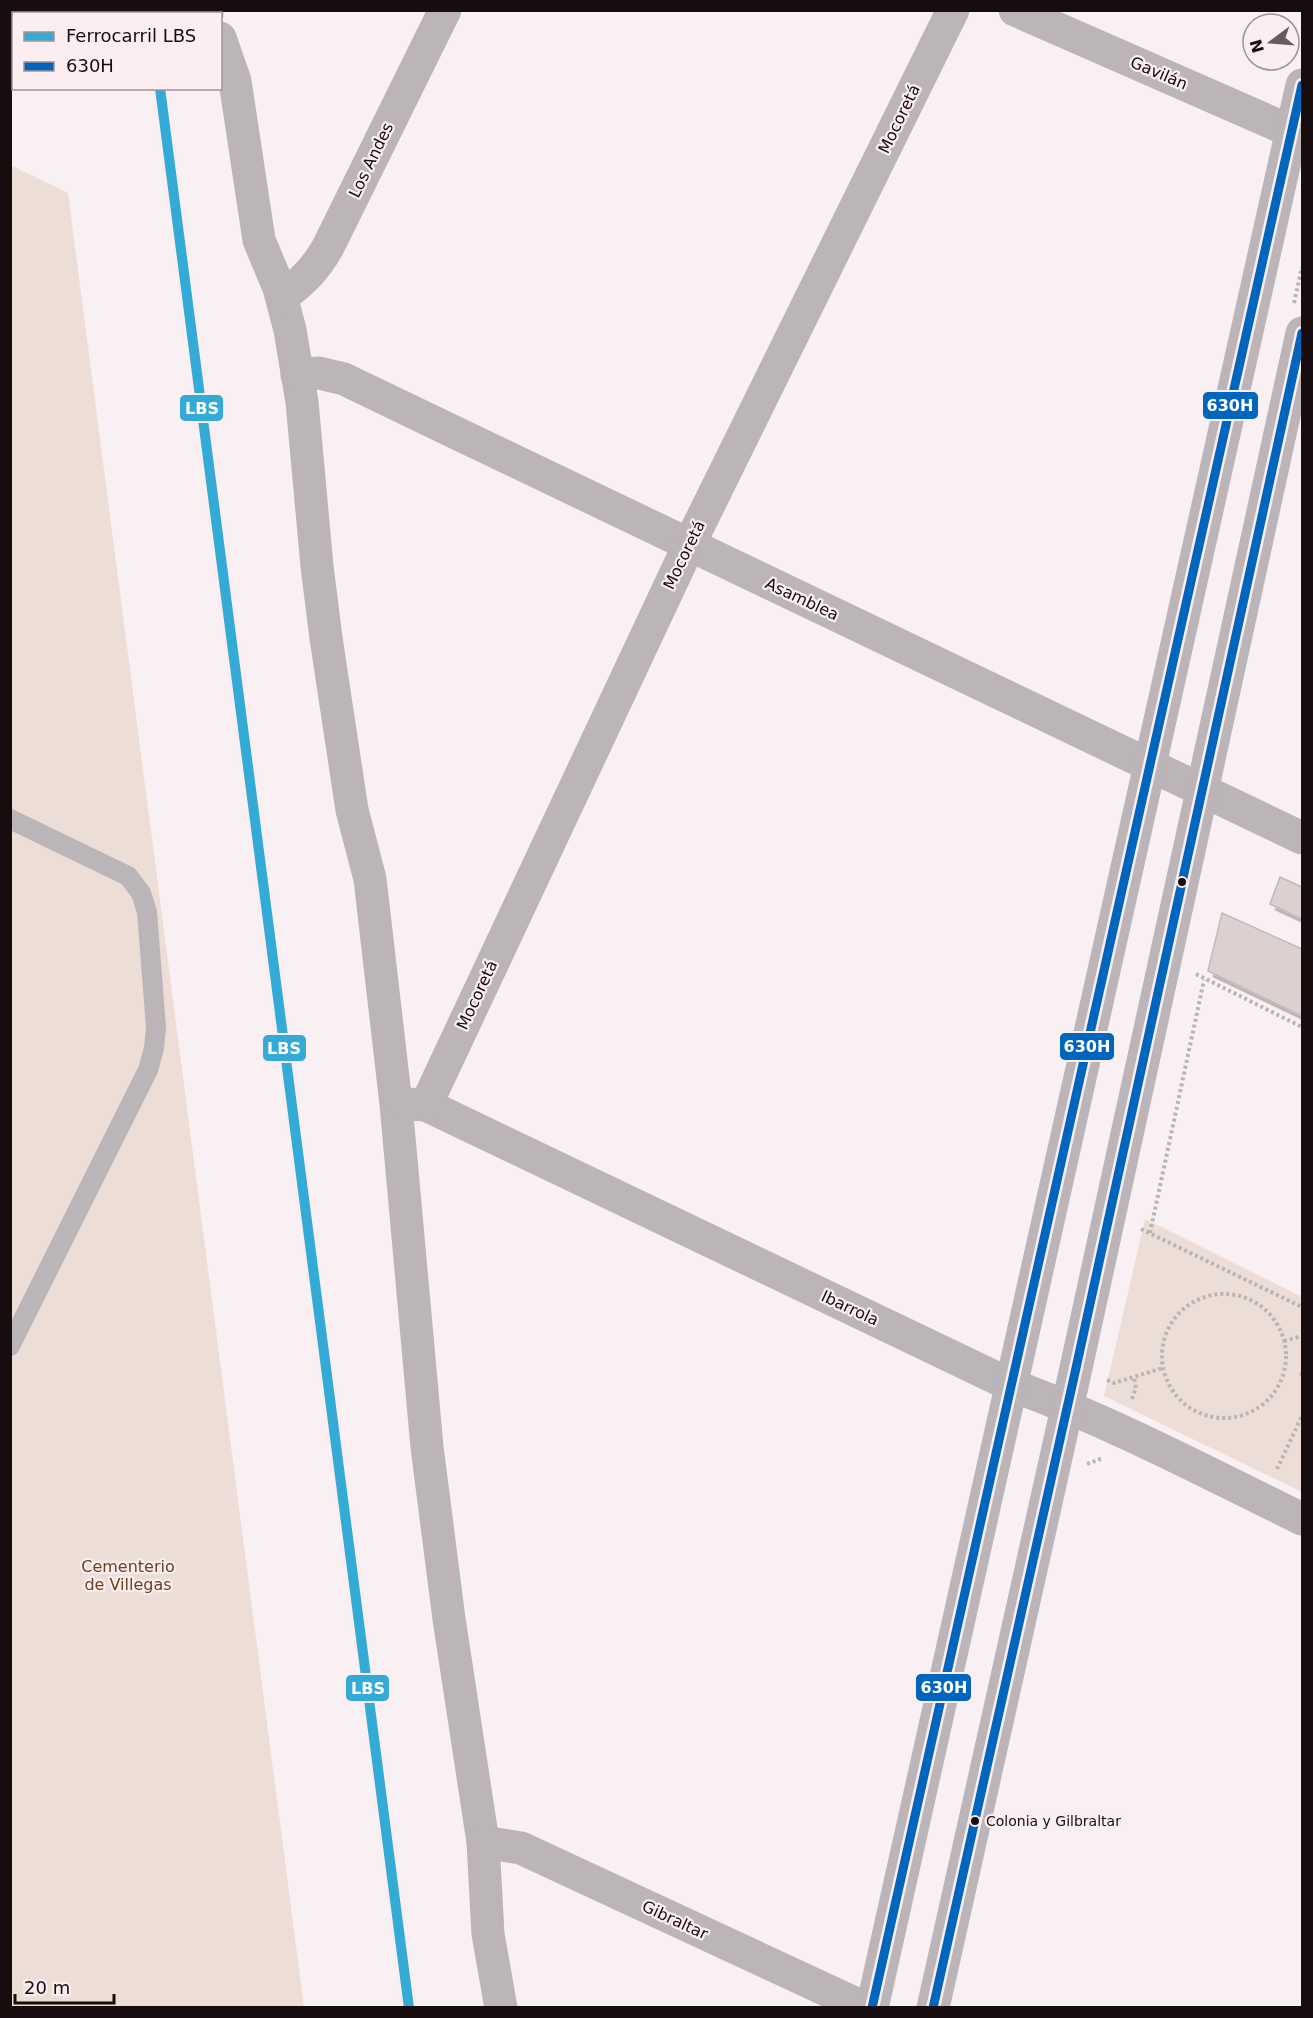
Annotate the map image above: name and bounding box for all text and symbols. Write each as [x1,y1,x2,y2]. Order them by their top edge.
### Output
legend [12,12,222,90]
north arrow [1241,12,1301,72]
text: Ferrocarril LBS [66,25,196,46]
text: N [1246,37,1268,55]
street label: Gavilán [1127,52,1191,94]
text: 630H [66,55,114,76]
street label: Mocoretá [874,81,924,157]
street label: Los Andes [345,119,397,201]
line badge: 630H [1202,391,1259,420]
line badge: LBS [179,394,224,422]
text: 630H [1207,396,1253,415]
text: LBS [185,399,219,418]
street label: Mocoretá [659,517,709,593]
street label: Asamblea [762,574,842,624]
unlabelled marker [1176,876,1188,888]
street label: Mocoretá [453,957,501,1033]
line badge: 630H [1059,1032,1115,1061]
line badge: LBS [262,1034,307,1062]
text: 630H [1064,1037,1110,1056]
text: LBS [267,1039,301,1058]
street label: Ibarrola [818,1286,882,1330]
park label: Cementerio de Villegas [81,1557,175,1594]
line badge: 630H [915,1673,972,1702]
line badge: LBS [345,1674,390,1702]
text: 630H [921,1678,967,1697]
text: LBS [351,1679,385,1698]
place label: Colonia y Gilbraltar [986,1813,1121,1829]
marker: Colonia y Gilbraltar [969,1815,981,1827]
street label: Gibraltar [639,1896,711,1944]
scale bar [15,1967,114,2005]
text: 20 m [24,1977,70,1998]

